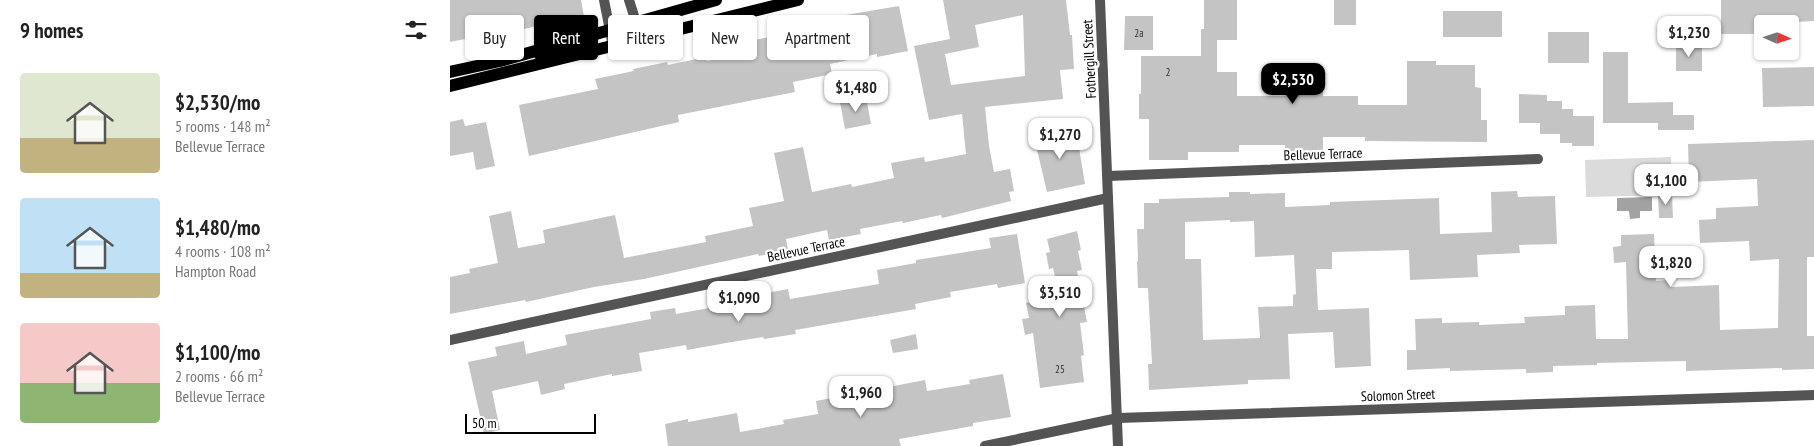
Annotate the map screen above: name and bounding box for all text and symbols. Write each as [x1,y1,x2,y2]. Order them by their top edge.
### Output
chip: Buy [465,15,524,60]
chip: Rent [534,15,598,60]
chip: Filters [608,15,683,60]
chip: New [693,15,757,60]
chip: Apartment [767,15,869,60]
pin: $1,230 [1648,15,1730,58]
north arrow [1754,15,1799,60]
map controls [1754,15,1799,60]
icon: filters [402,16,430,44]
text: 9 homes [20,17,83,44]
street label: Fothergill Street [1078,19,1100,99]
text: $1,230 [1668,22,1710,42]
house number: 2a [1134,26,1144,40]
pin: $2,530 [1252,62,1334,105]
house number: 2 [1166,65,1171,79]
text: $2,530 [1272,69,1314,89]
pin: $1,480 [815,70,897,113]
text: $1,480 [835,77,877,97]
text: $2,530/mo [175,89,260,116]
icon: home [60,93,120,153]
text: 5 rooms · 148 m² [175,116,271,136]
pin: $1,270 [1019,118,1101,160]
text: $1,270 [1039,124,1081,144]
text: Bellevue Terrace [175,136,265,156]
street label: Bellevue Terrace [1283,144,1363,164]
pin: $1,100 [1625,164,1707,206]
text: $1,100 [1645,170,1687,190]
text: $1,480/mo [175,214,260,241]
icon: home [60,218,120,278]
street label: Bellevue Terrace [766,232,847,266]
text: 4 rooms · 108 m² [175,241,271,261]
pin: $1,820 [1630,246,1712,288]
text: $1,820 [1650,252,1692,272]
text: Hampton Road [175,261,256,281]
pin: $3,510 [1019,276,1101,318]
pin: $1,090 [698,280,780,323]
text: $3,510 [1039,282,1081,302]
text: $1,090 [718,287,760,307]
text: $1,100/mo [175,339,260,366]
icon: home [60,343,120,403]
house number: 25 [1055,362,1065,376]
text: 2 rooms · 66 m² [175,366,263,386]
pin: $1,960 [820,376,902,418]
text: $1,960 [840,382,882,402]
street label: Solomon Street [1360,385,1436,405]
text: Bellevue Terrace [175,386,265,406]
scale bar [465,411,596,434]
text: 50 m [472,414,497,432]

